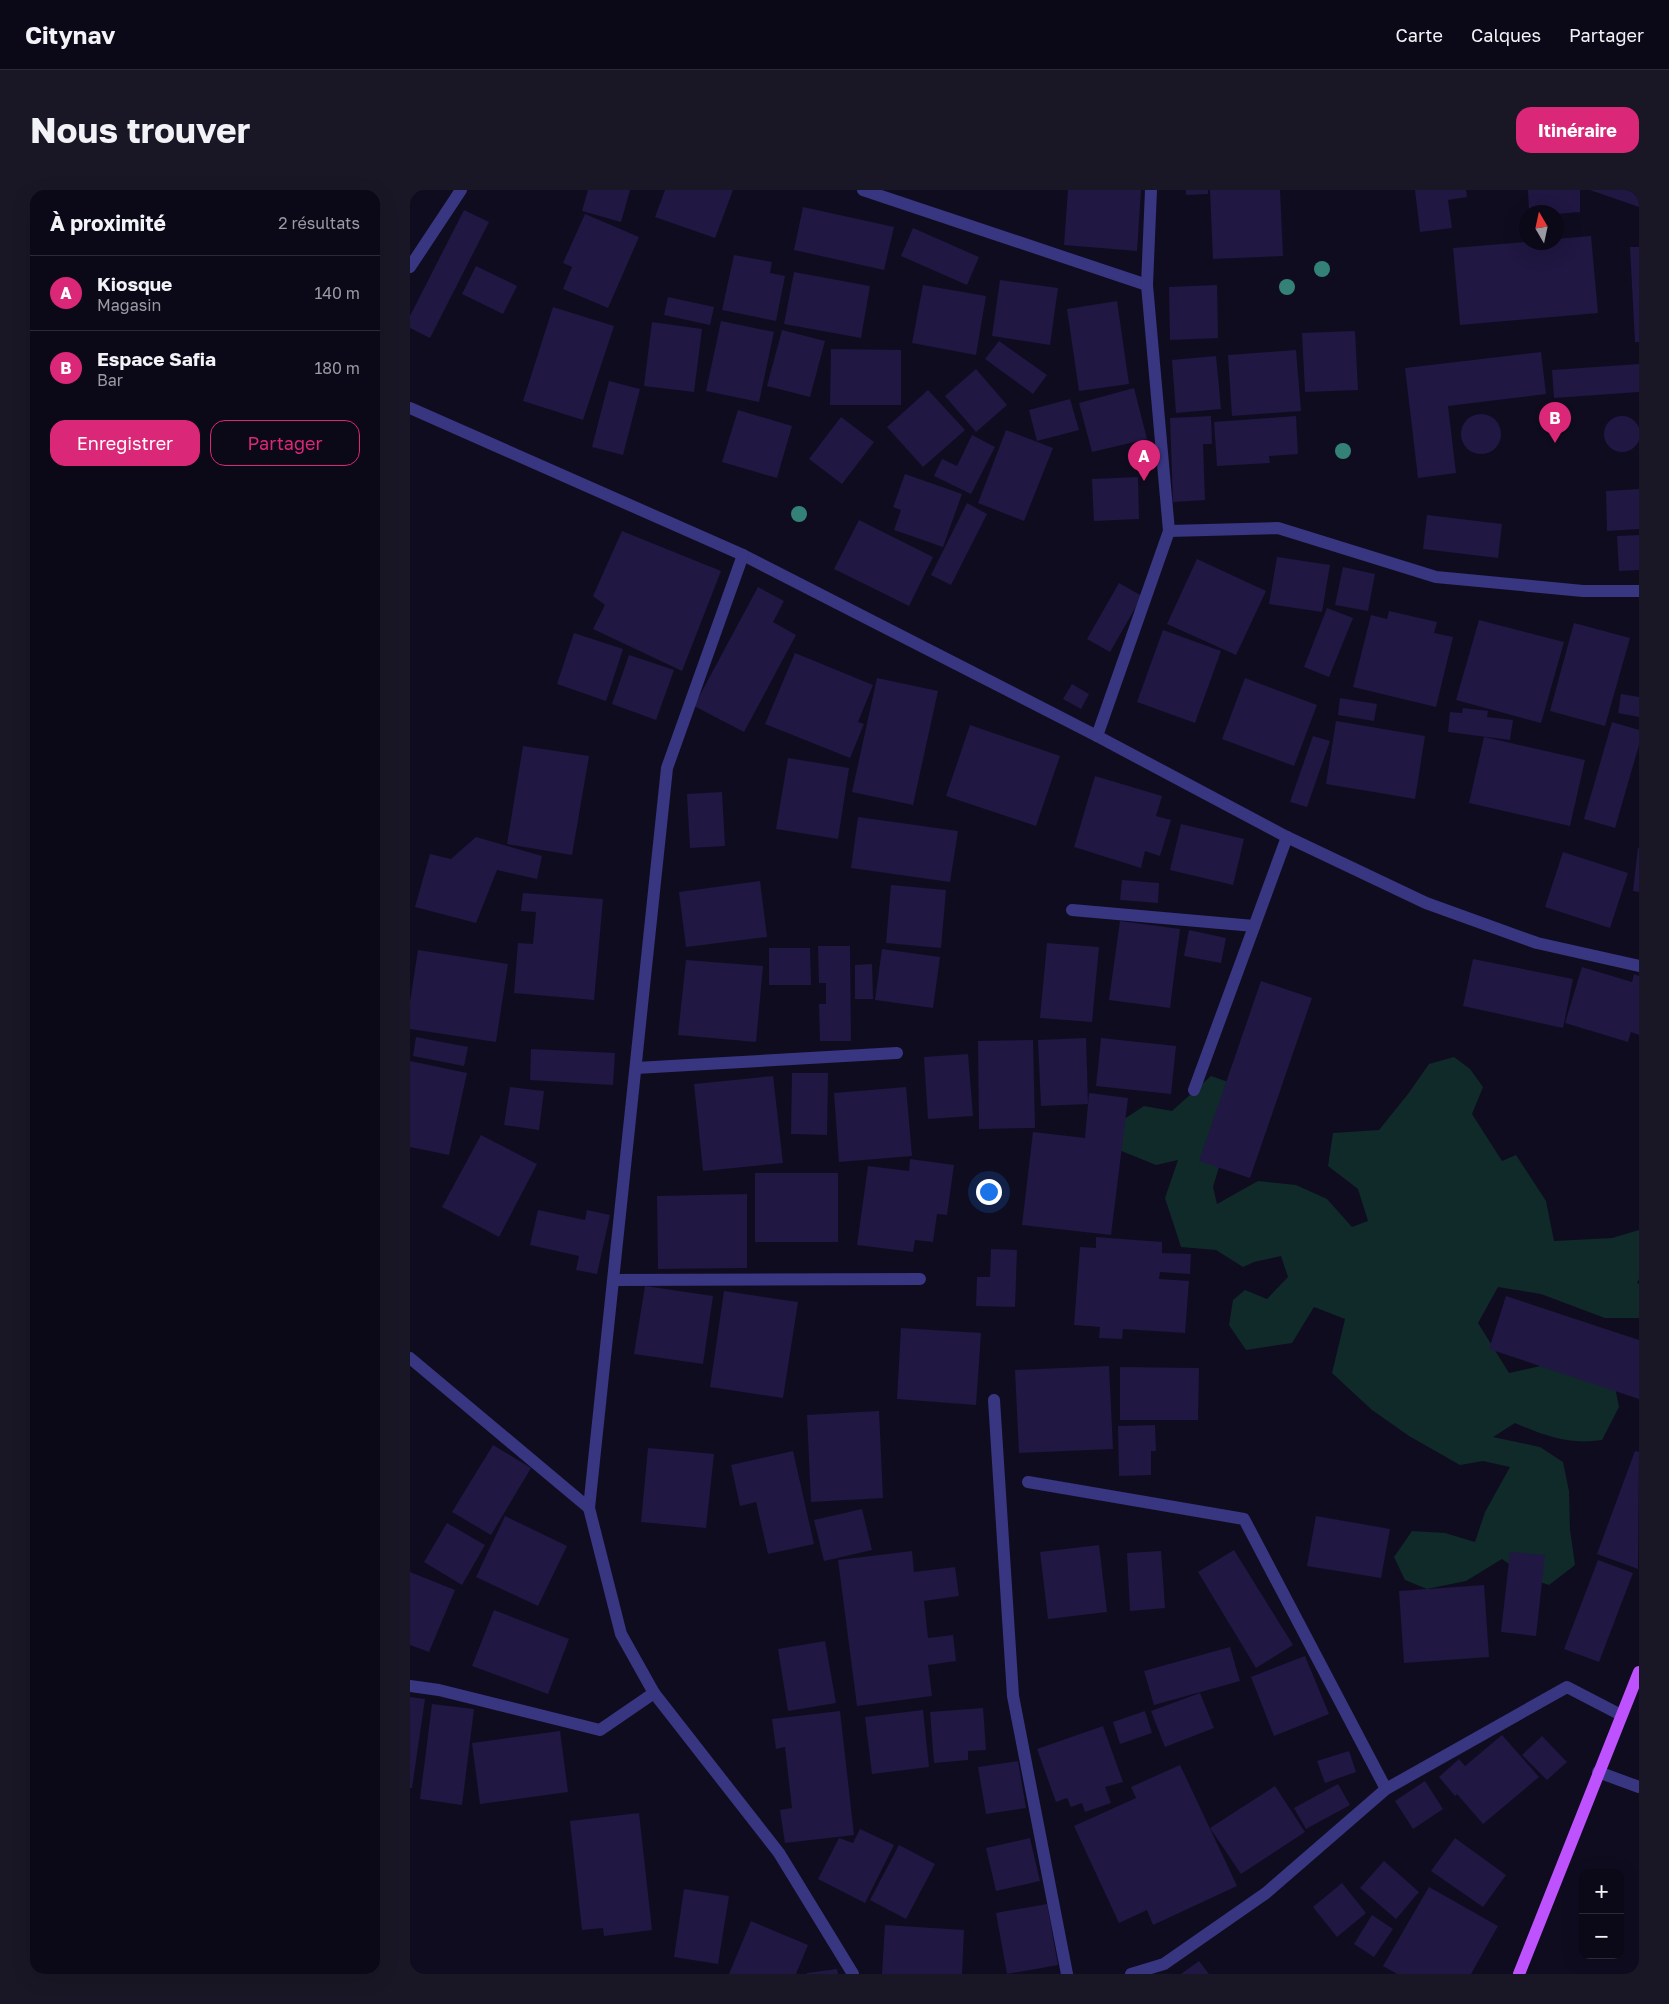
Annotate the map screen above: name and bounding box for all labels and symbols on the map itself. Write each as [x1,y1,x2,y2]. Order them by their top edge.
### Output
north arrow [1519,205,1564,250]
pin: B [1539,402,1571,443]
pin: A [1128,440,1160,481]
your location [976,1179,1002,1205]

